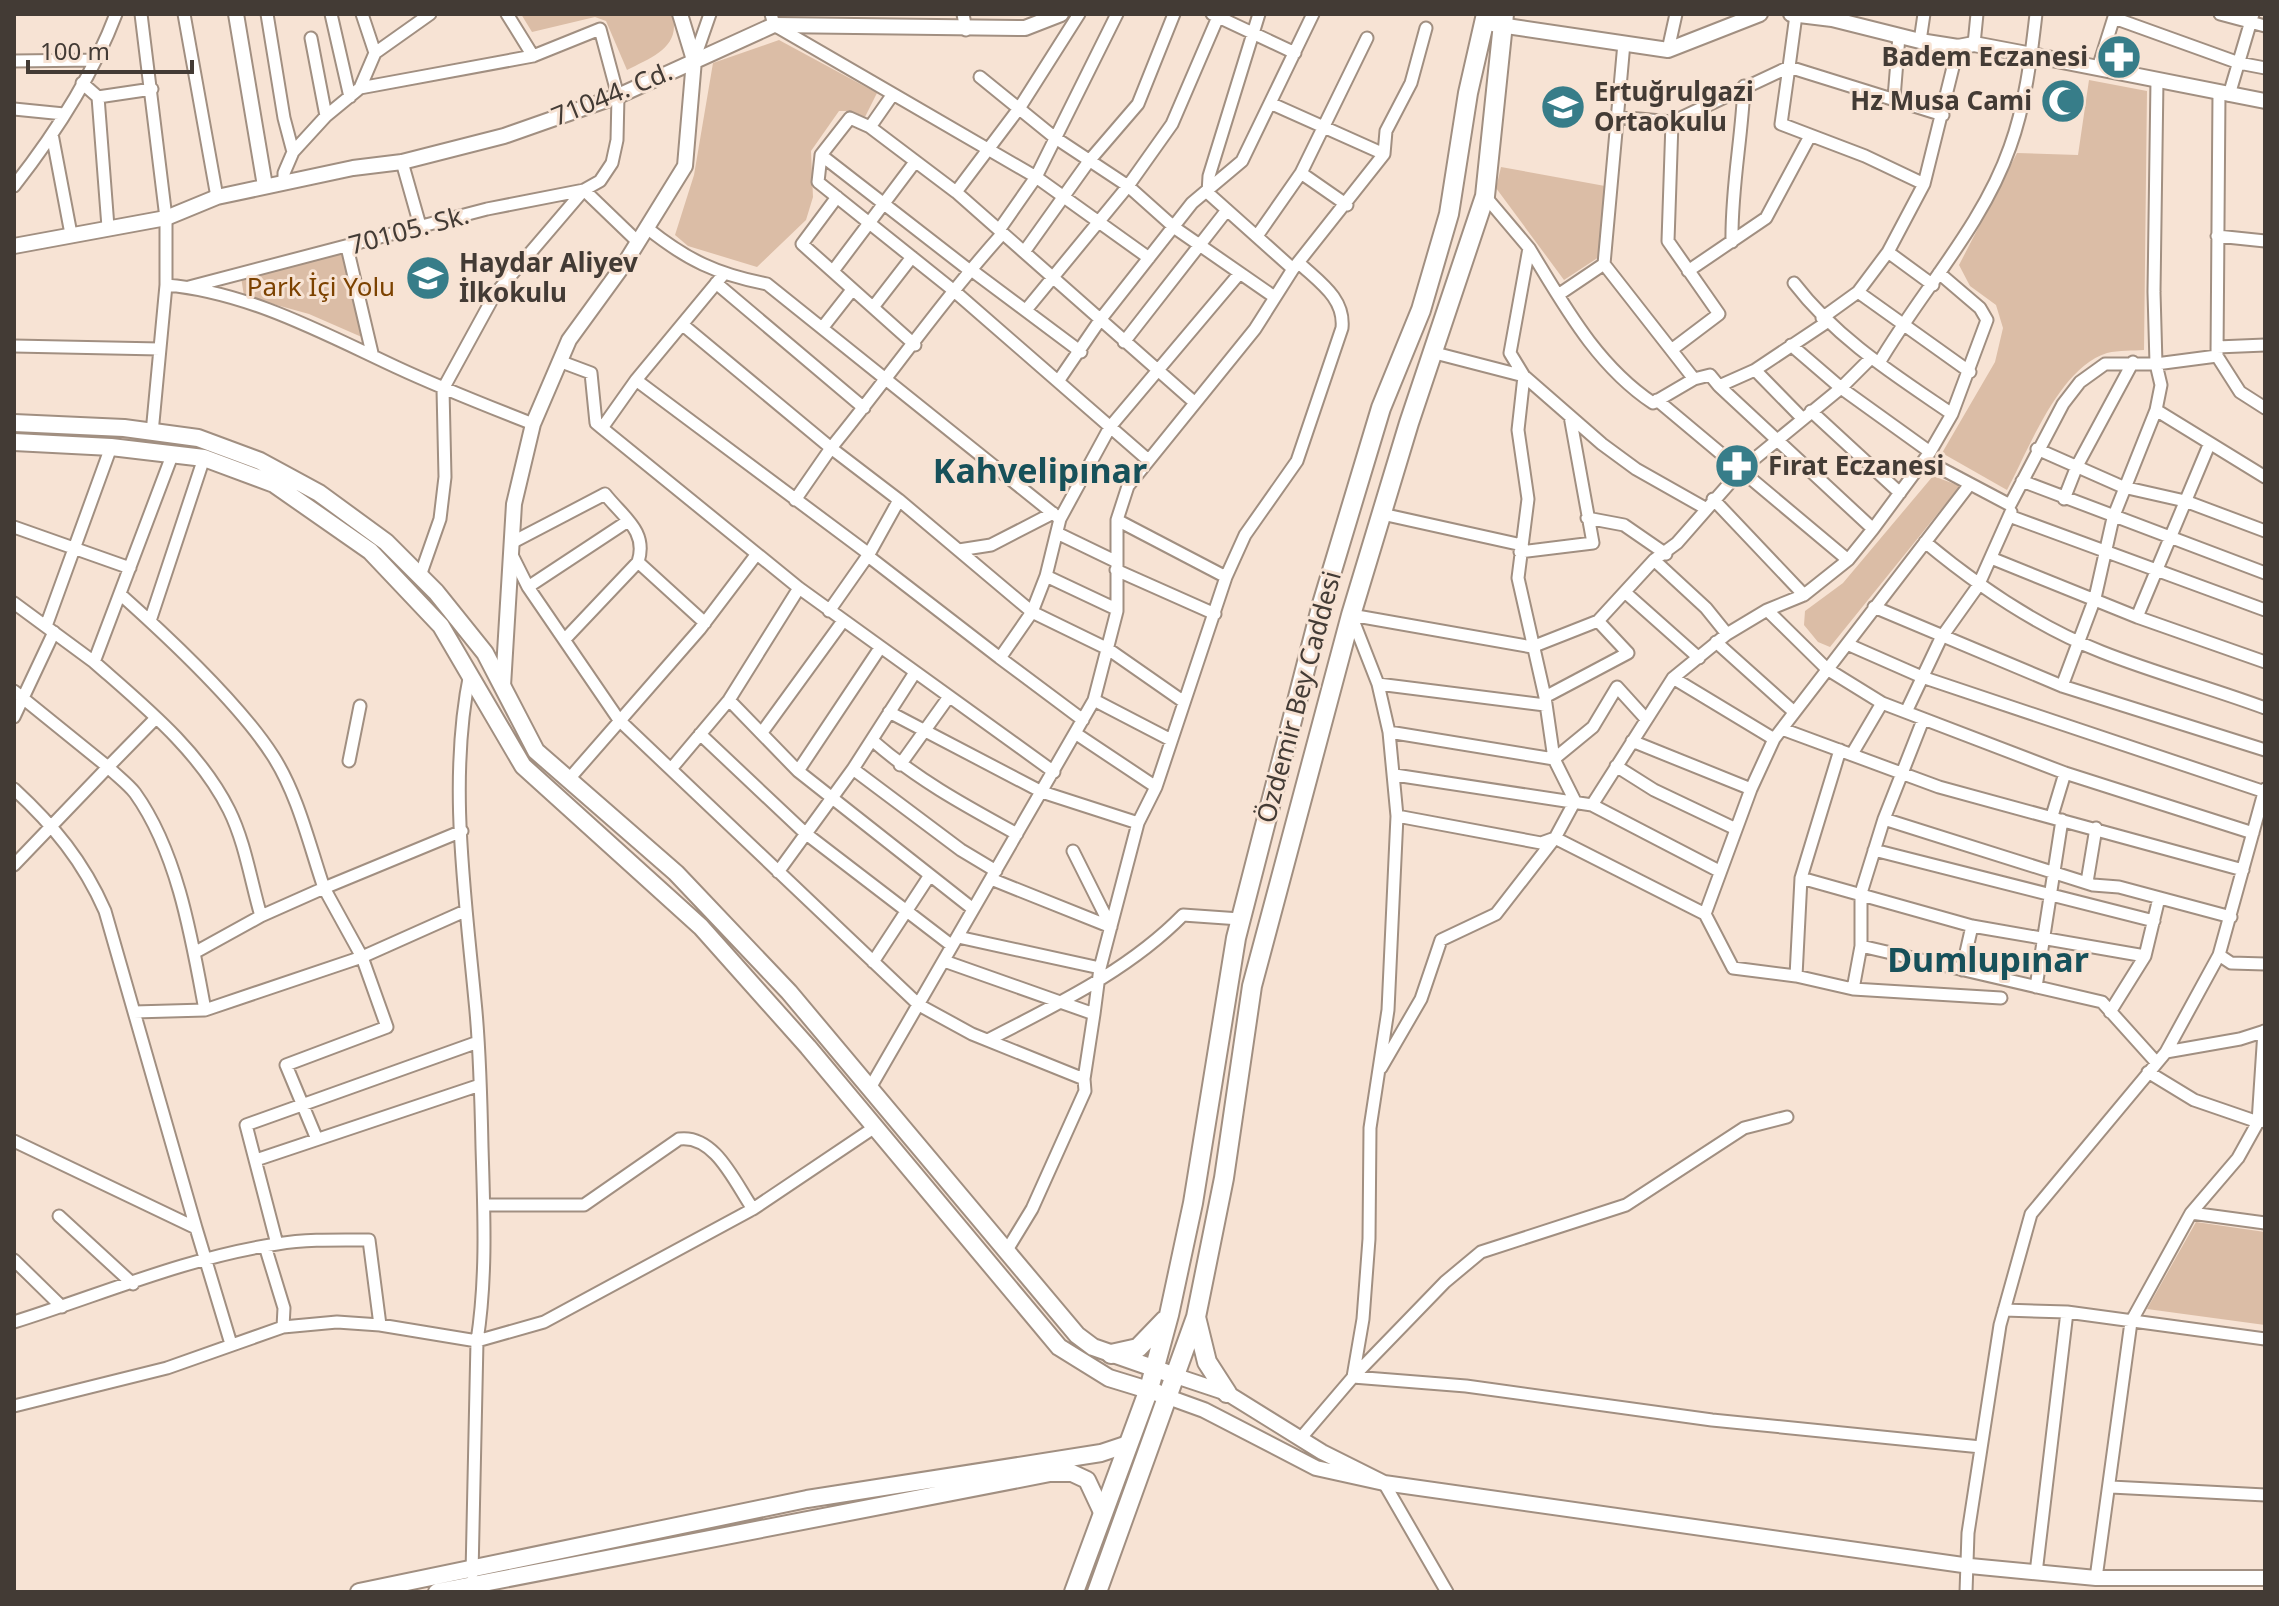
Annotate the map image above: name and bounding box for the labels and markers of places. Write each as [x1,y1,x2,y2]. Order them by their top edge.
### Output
pharmacy icon: Badem Eczanesi [2095,33,2143,81]
place label: Badem Eczanesi [1881,38,2088,74]
place label: Ertuğrulgazi Ortaokulu [1594,73,1754,139]
mosque icon: Hz Musa Cami [2039,77,2087,125]
place label: Hz Musa Cami [1850,82,2032,118]
school or university icon: Ertuğrulgazi Ortaokulu [1539,83,1587,131]
place label: Haydar Aliyev İlkokulu [459,244,638,310]
school or university icon: Haydar Aliyev İlkokulu [404,254,452,302]
pharmacy icon: Fırat Eczanesi [1713,442,1761,490]
place label: Fırat Eczanesi [1768,447,1944,483]

